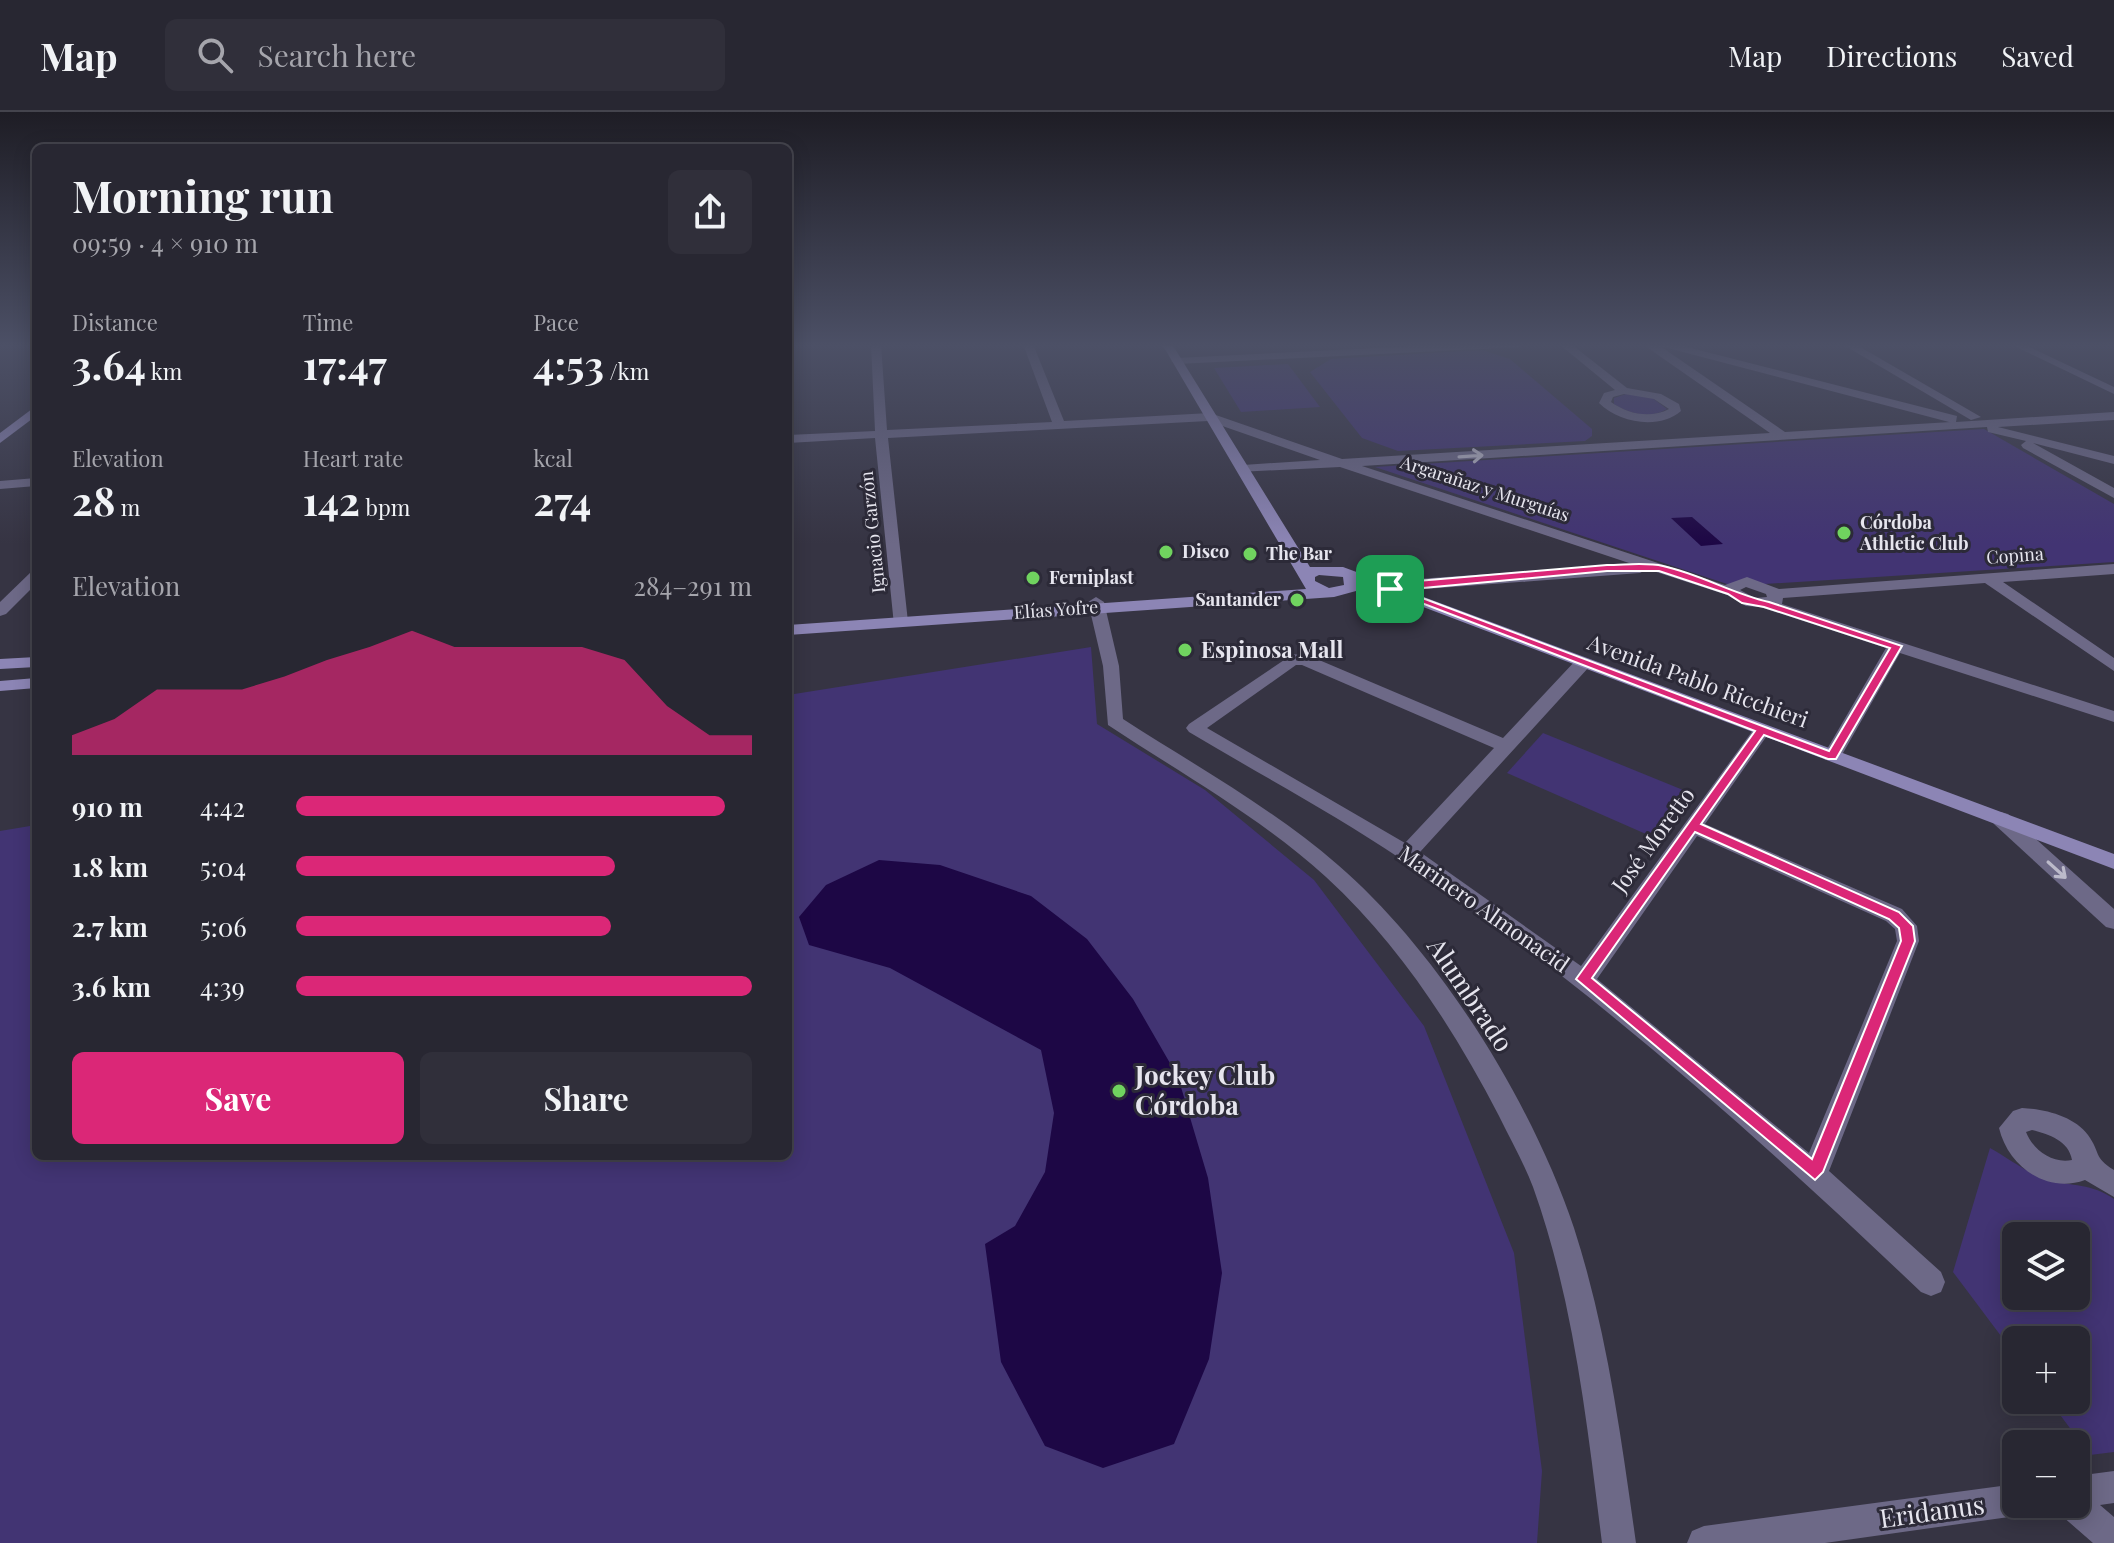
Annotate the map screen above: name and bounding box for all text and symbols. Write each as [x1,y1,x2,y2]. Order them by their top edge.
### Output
search box [165,19,725,91]
text: Map [40,30,117,81]
icon: search [193,33,237,77]
text: Search here [257,35,416,75]
text: Map [1728,37,1782,74]
text: Directions [1826,37,1957,74]
text: Saved [2001,37,2074,74]
text: Morning run [72,165,334,224]
button: share [668,170,752,254]
text: 09:59 · 4 × 910 m [72,225,258,260]
text: Distance [72,307,158,337]
text: Time [303,307,353,337]
text: Pace [533,307,579,337]
text: 3.64 [72,337,146,390]
text: 17:47 [303,337,387,390]
text: 4:53 [533,337,604,390]
text: km [146,356,182,386]
text: /km [604,356,649,386]
text: Elevation [72,443,164,473]
text: Heart rate [303,443,403,473]
text: kcal [533,443,573,473]
one-way arrow [1458,448,1484,463]
street label: Argarañaz y Murguías [1397,449,1573,527]
street label: Ignacio Garzón [854,470,890,594]
text: 28 [72,473,115,526]
text: 142 [303,473,360,526]
text: 274 [533,473,591,526]
text: m [115,492,140,522]
text: bpm [360,492,410,522]
place label: Córdoba Athletic Club [1859,510,1969,555]
marker: Córdoba Athletic Club [1835,524,1853,542]
place label: Disco [1182,539,1229,563]
place label: The Bar [1266,541,1333,565]
street label: Copina [1985,541,2045,569]
marker: Disco [1157,543,1175,561]
marker: The Bar [1241,545,1259,563]
pin [1356,555,1424,623]
place label: Ferniplast [1049,565,1134,589]
icon: arrive [1368,567,1412,611]
text: Elevation [72,568,180,603]
text: 284–291 m [633,568,752,603]
marker: Ferniplast [1024,569,1042,587]
place label: Santander [1195,587,1282,611]
marker: Santander [1288,591,1306,609]
street label: Elías Yofre [1013,594,1099,624]
street label: Avenida Pablo Ricchieri [1583,626,1813,734]
place label: Espinosa Mall [1201,634,1343,664]
marker: Espinosa Mall [1176,641,1194,659]
street label: José Moretto [1603,781,1701,899]
text: 910 m [72,789,143,824]
text: 4:42 [200,789,245,824]
street label: Marinero Almonacid [1393,838,1576,979]
text: 1.8 km [72,849,148,884]
text: 5:04 [200,849,246,884]
one-way arrow [2047,861,2067,879]
text: 2.7 km [72,909,148,944]
text: 5:06 [200,909,247,944]
street label: Alumbrado [1420,929,1522,1058]
text: 3.6 km [72,969,151,1004]
text: 4:39 [200,969,245,1004]
button: Save [72,1052,404,1144]
button: Share [420,1052,752,1144]
place label: Jockey Club Córdoba [1134,1057,1275,1122]
marker: Jockey Club Córdoba [1110,1082,1128,1100]
map controls [2002,1222,2090,1518]
button: layers [2002,1222,2090,1310]
button: + [2002,1326,2090,1414]
button: − [2002,1430,2090,1518]
street label: Eridanus [1877,1486,1986,1535]

